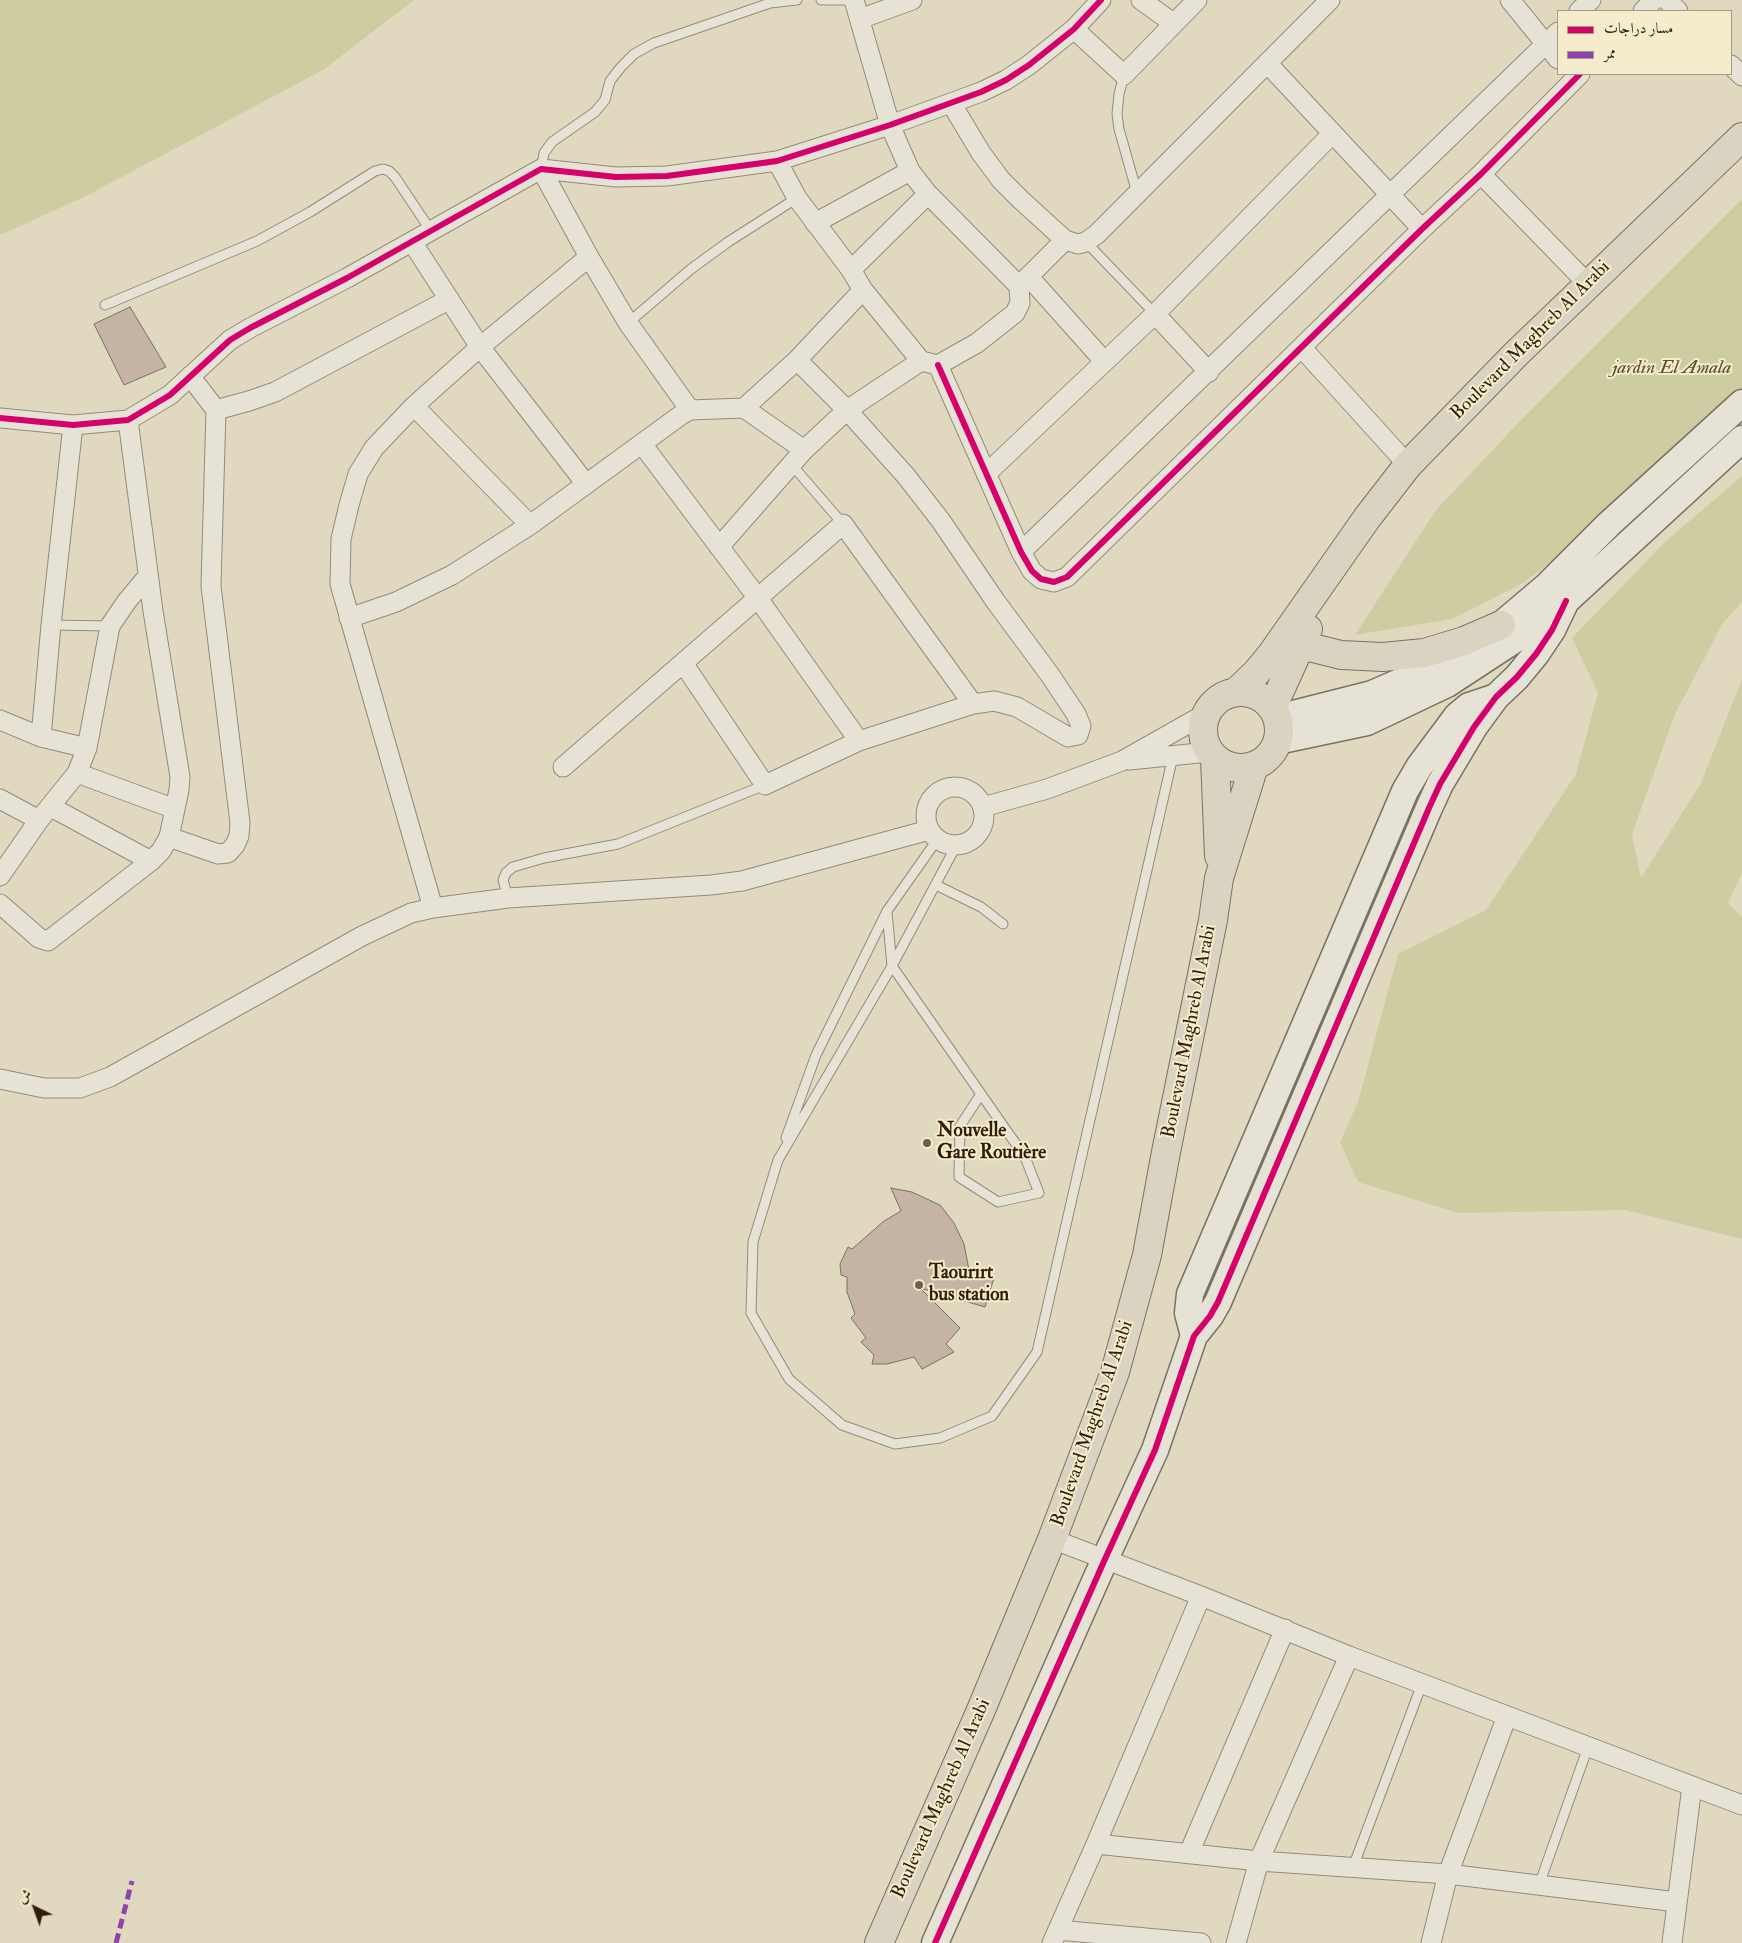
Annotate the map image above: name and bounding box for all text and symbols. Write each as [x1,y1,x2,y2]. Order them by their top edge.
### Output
legend [1557,10,1732,75]
text: مسار دراجات [1604,19,1673,38]
text: ممر [1604,44,1616,63]
street label: Boulevard Maghreb Al Arabi [1446,256,1616,426]
park label: jardin El Amala [1613,358,1731,380]
street label: Boulevard Maghreb Al Arabi [1158,924,1222,1140]
place label: Nouvelle Gare Routière [937,1121,1046,1165]
marker: Nouvelle Gare Routière [921,1137,933,1149]
place label: Taourirt bus station [929,1263,1009,1307]
marker: Taourirt bus station [913,1279,925,1291]
street label: Boulevard Maghreb Al Arabi [1047,1318,1139,1530]
street label: Boulevard Maghreb Al Arabi [888,1696,996,1902]
north arrow [10,1883,60,1933]
text: ش [14,1886,35,1907]

